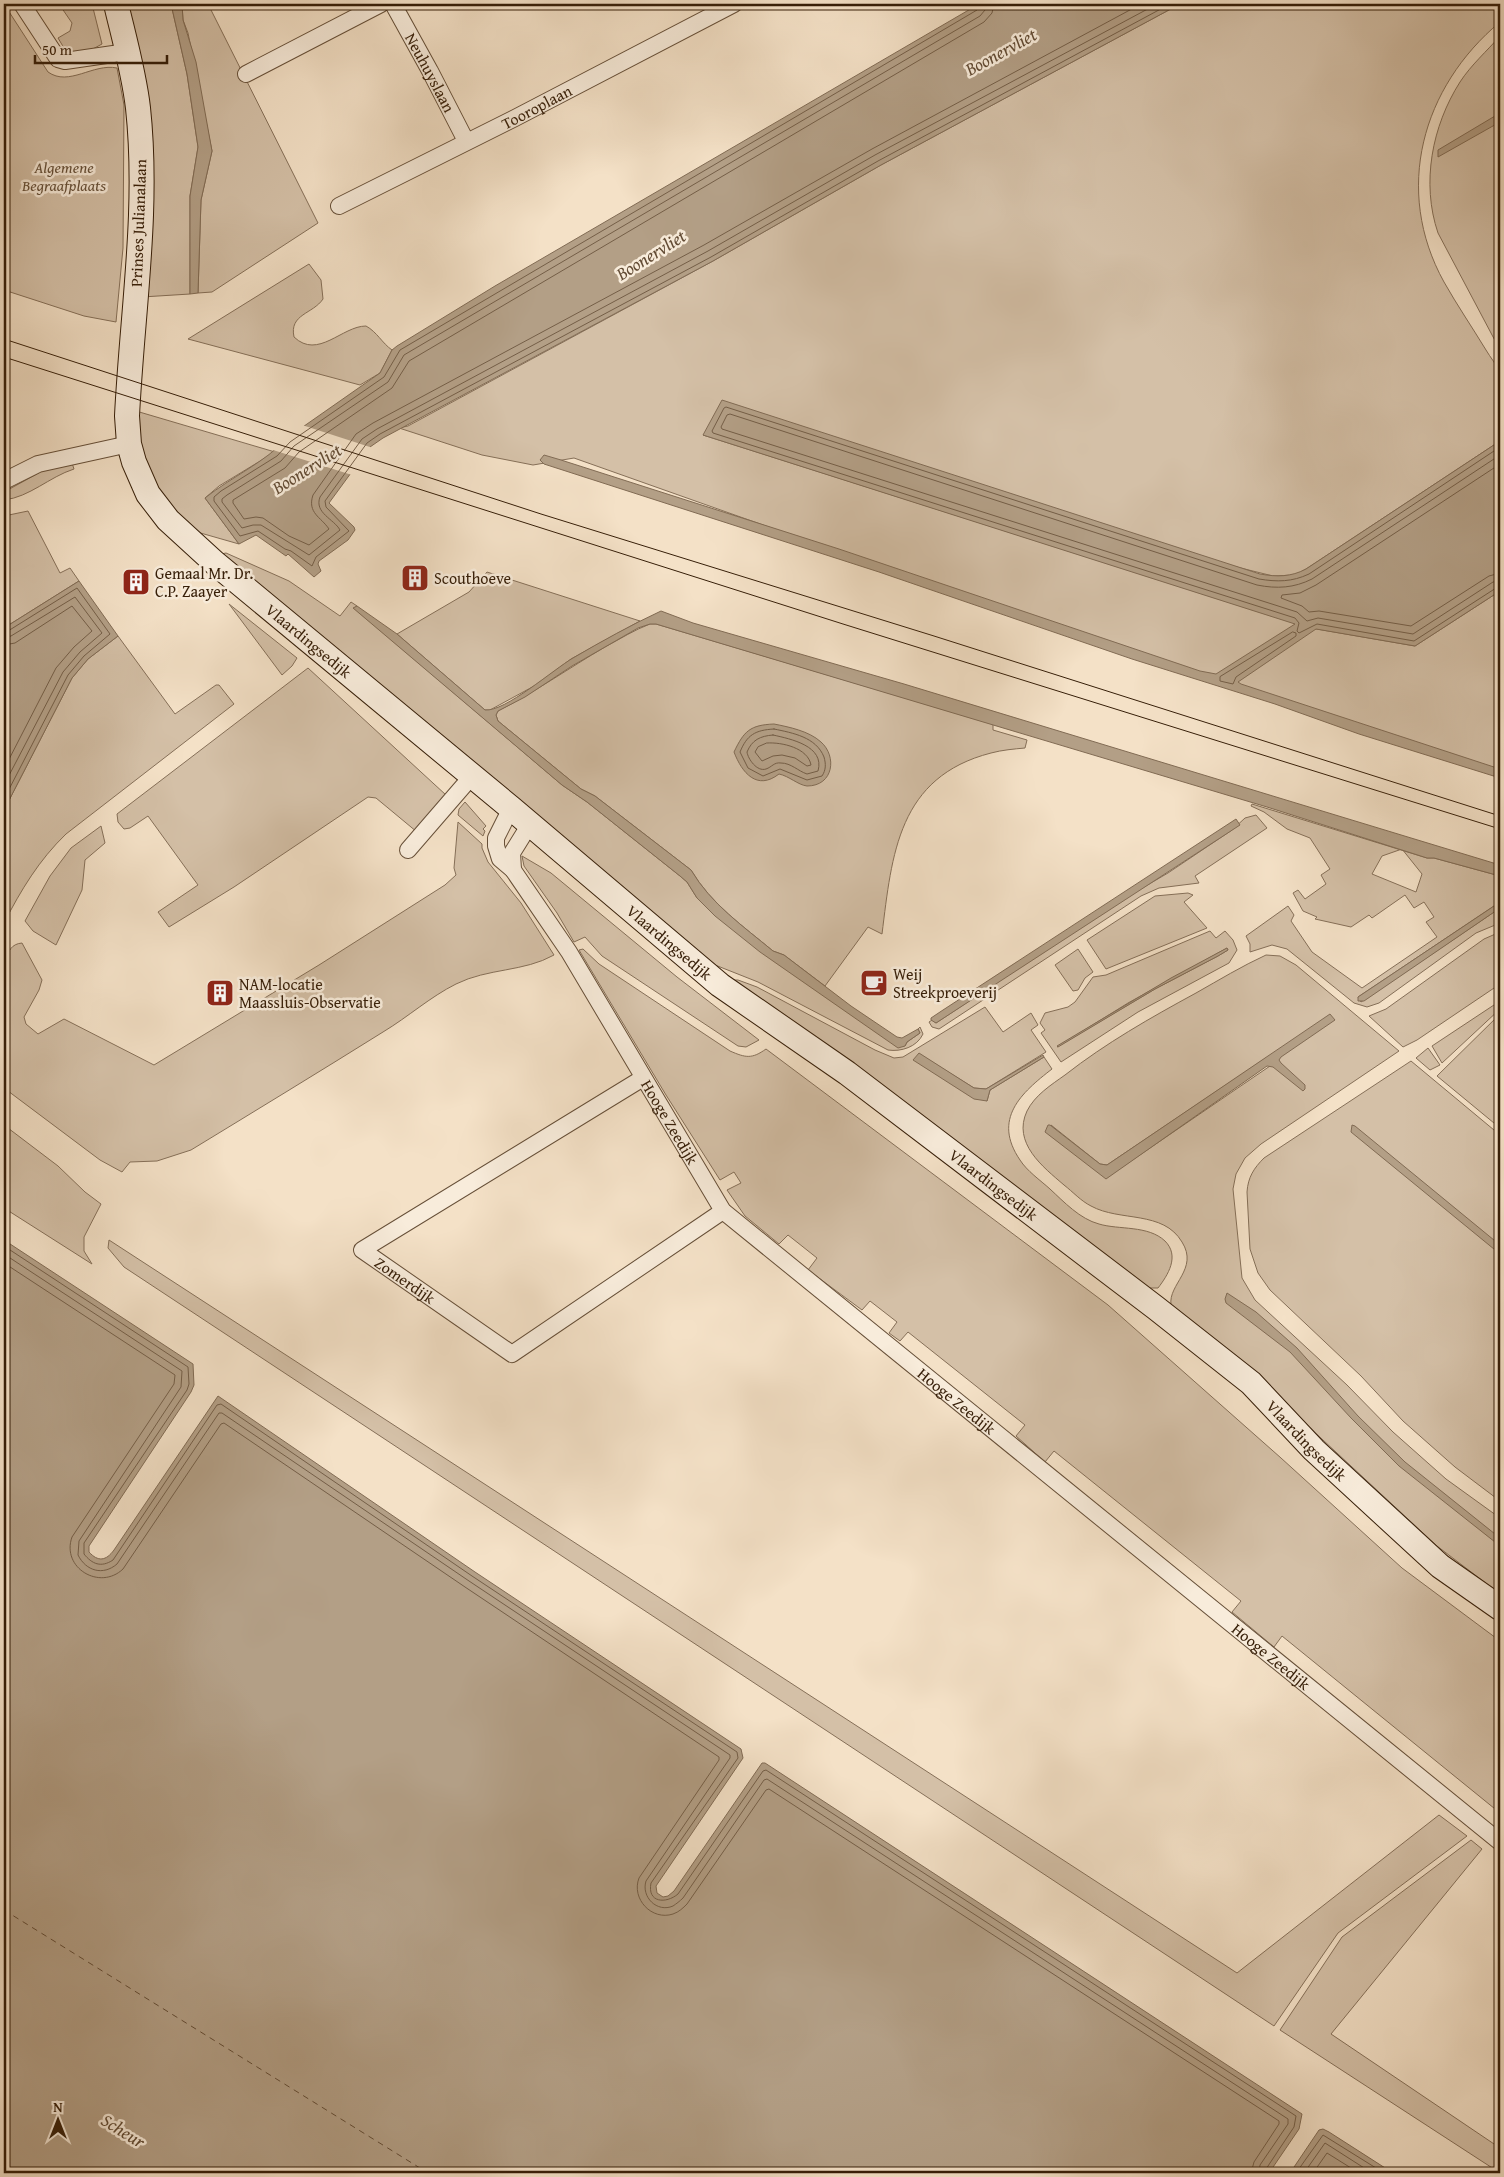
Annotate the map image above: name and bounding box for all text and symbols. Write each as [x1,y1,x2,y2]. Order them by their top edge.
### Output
water label: Boonervliet [959,21,1042,83]
street label: Neuhuyslaan [399,28,461,117]
scale bar [35,32,168,64]
text: 50 m [42,39,73,60]
street label: Tooroplaan [497,79,576,135]
park label: Algemene Begraafplaats [21,155,106,197]
street label: Prinses Julianalaan [124,159,152,287]
water label: Boonervliet [610,222,691,287]
water label: Boonervliet [266,436,347,501]
place label: Gemaal Mr. Dr. C.P. Zaayer [155,561,253,603]
building icon: Scouthoeve [400,563,430,593]
place label: Scouthoeve [434,566,511,590]
building icon: Gemaal Mr. Dr. C.P. Zaayer [121,567,151,597]
street label: Vlaardingsedijk [260,598,358,684]
street label: Vlaardingsedijk [621,899,718,986]
place label: Weij Streekproeverij [893,962,997,1004]
cafe icon: Weij Streekproeverij [859,968,889,998]
place label: NAM-locatie Maassluis-Observatie [239,972,381,1014]
building icon: NAM-locatie Maassluis-Observatie [205,978,235,1008]
street label: Hooge Zeedijk [635,1075,705,1169]
street label: Vlaardingsedijk [944,1143,1044,1227]
street label: Zomerdijk [370,1250,441,1310]
street label: Hooge Zeedijk [912,1362,1002,1441]
street label: Vlaardingsedijk [1261,1394,1353,1487]
street label: Hooge Zeedijk [1227,1617,1316,1696]
north arrow [32,2094,82,2144]
text: N [53,2097,63,2117]
water label: Scheur [96,2107,152,2155]

